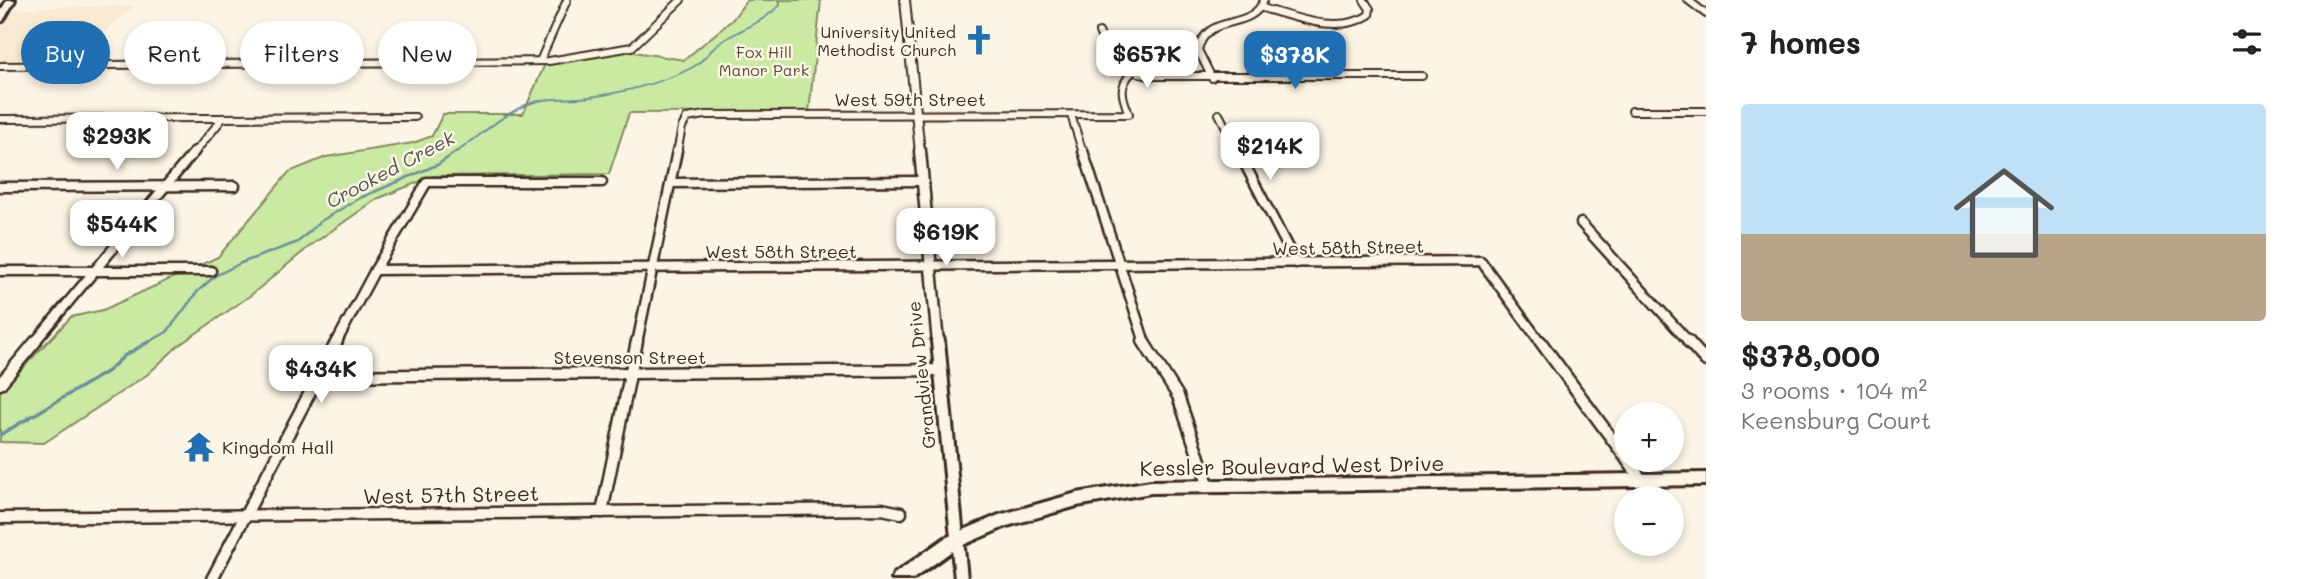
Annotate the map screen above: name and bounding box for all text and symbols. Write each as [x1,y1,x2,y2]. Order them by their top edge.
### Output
chip: Buy [21,21,110,84]
chip: Rent [124,21,226,84]
chip: Filters [240,21,364,84]
chip: New [378,21,477,84]
place label: University United Methodist Church [817,21,956,60]
text: 7 homes [1741,22,1861,62]
church icon: University United Methodist Church [962,23,996,57]
icon: filters [2228,23,2266,61]
pin: $657K [1098,31,1196,90]
pin: $378K [1246,32,1344,91]
text: $657K [1112,38,1182,68]
text: $378K [1260,39,1330,69]
park label: Fox Hill Manor Park [719,41,809,80]
street label: West 59th Street [834,87,986,111]
pin: $293K [68,113,166,172]
text: $293K [82,120,152,150]
pin: $214K [1221,122,1319,182]
water label: Crooked Creek [321,124,460,213]
text: $214K [1237,130,1303,160]
icon: home [1941,150,2067,276]
pin: $544K [73,201,171,260]
text: $544K [86,208,158,238]
pin: $619K [897,208,995,268]
text: $619K [912,216,980,246]
street label: West 58th Street [1272,234,1424,260]
street label: West 58th Street [705,239,857,263]
street label: Grandview Drive [901,300,941,450]
text: $378,000 [1741,335,1880,375]
street label: Stevenson Street [554,345,706,369]
pin: $434K [272,346,370,405]
text: $434K [285,353,357,383]
text: 3 rooms · 104 m² [1741,375,1927,405]
map controls [1614,402,1684,556]
button: + [1614,402,1684,472]
text: Keensburg Court [1741,405,1931,435]
temple icon: Kingdom Hall [182,430,216,464]
place label: Kingdom Hall [222,435,334,459]
street label: Kessler Boulevard West Drive [1139,449,1445,481]
street label: West 57th Street [363,479,539,509]
button: − [1614,486,1684,556]

